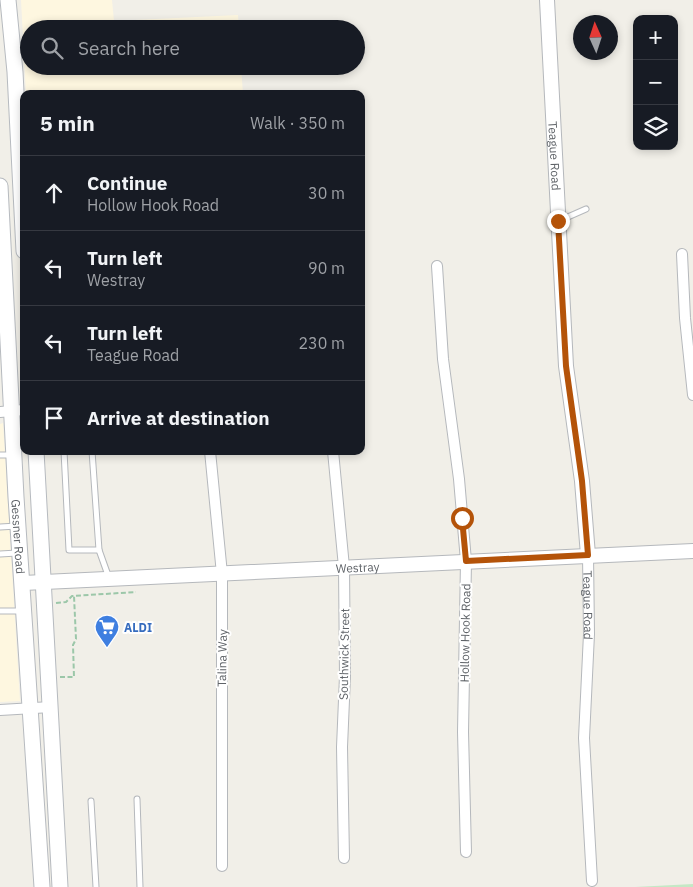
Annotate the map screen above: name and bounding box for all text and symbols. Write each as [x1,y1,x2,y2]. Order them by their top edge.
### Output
north arrow [573,15,618,60]
map controls [633,15,678,150]
button: + [633,15,678,60]
search box [20,20,365,75]
icon: search [38,34,66,62]
text: Search here [78,36,180,60]
button: − [633,60,678,105]
button: layers [633,105,678,150]
text: 5 min [40,109,95,137]
text: Walk · 350 m [250,113,345,133]
street label: Teague Road [546,121,564,191]
text: Continue [87,171,167,195]
icon: ahead [40,179,68,207]
text: 30 m [308,183,345,203]
text: Hollow Hook Road [87,195,219,215]
route end [547,210,570,233]
text: Turn left [87,246,163,270]
icon: left [40,254,68,282]
text: 90 m [308,258,345,278]
text: Westray [87,270,145,290]
text: Turn left [87,321,163,345]
icon: left [40,329,68,357]
text: 230 m [298,333,345,353]
text: Teague Road [87,345,179,365]
icon: arrive [40,404,68,432]
text: Arrive at destination [87,406,270,430]
street label: Gessner Road [9,499,29,574]
route start [451,507,474,530]
street label: Westray [335,558,380,576]
street label: Teague Road [581,570,597,640]
street label: Hollow Hook Road [457,583,473,683]
street label: Southwick Street [336,608,352,700]
supermarket icon: ALDI [94,614,120,648]
place label: ALDI [124,620,152,635]
street label: Talina Way [214,629,230,687]

